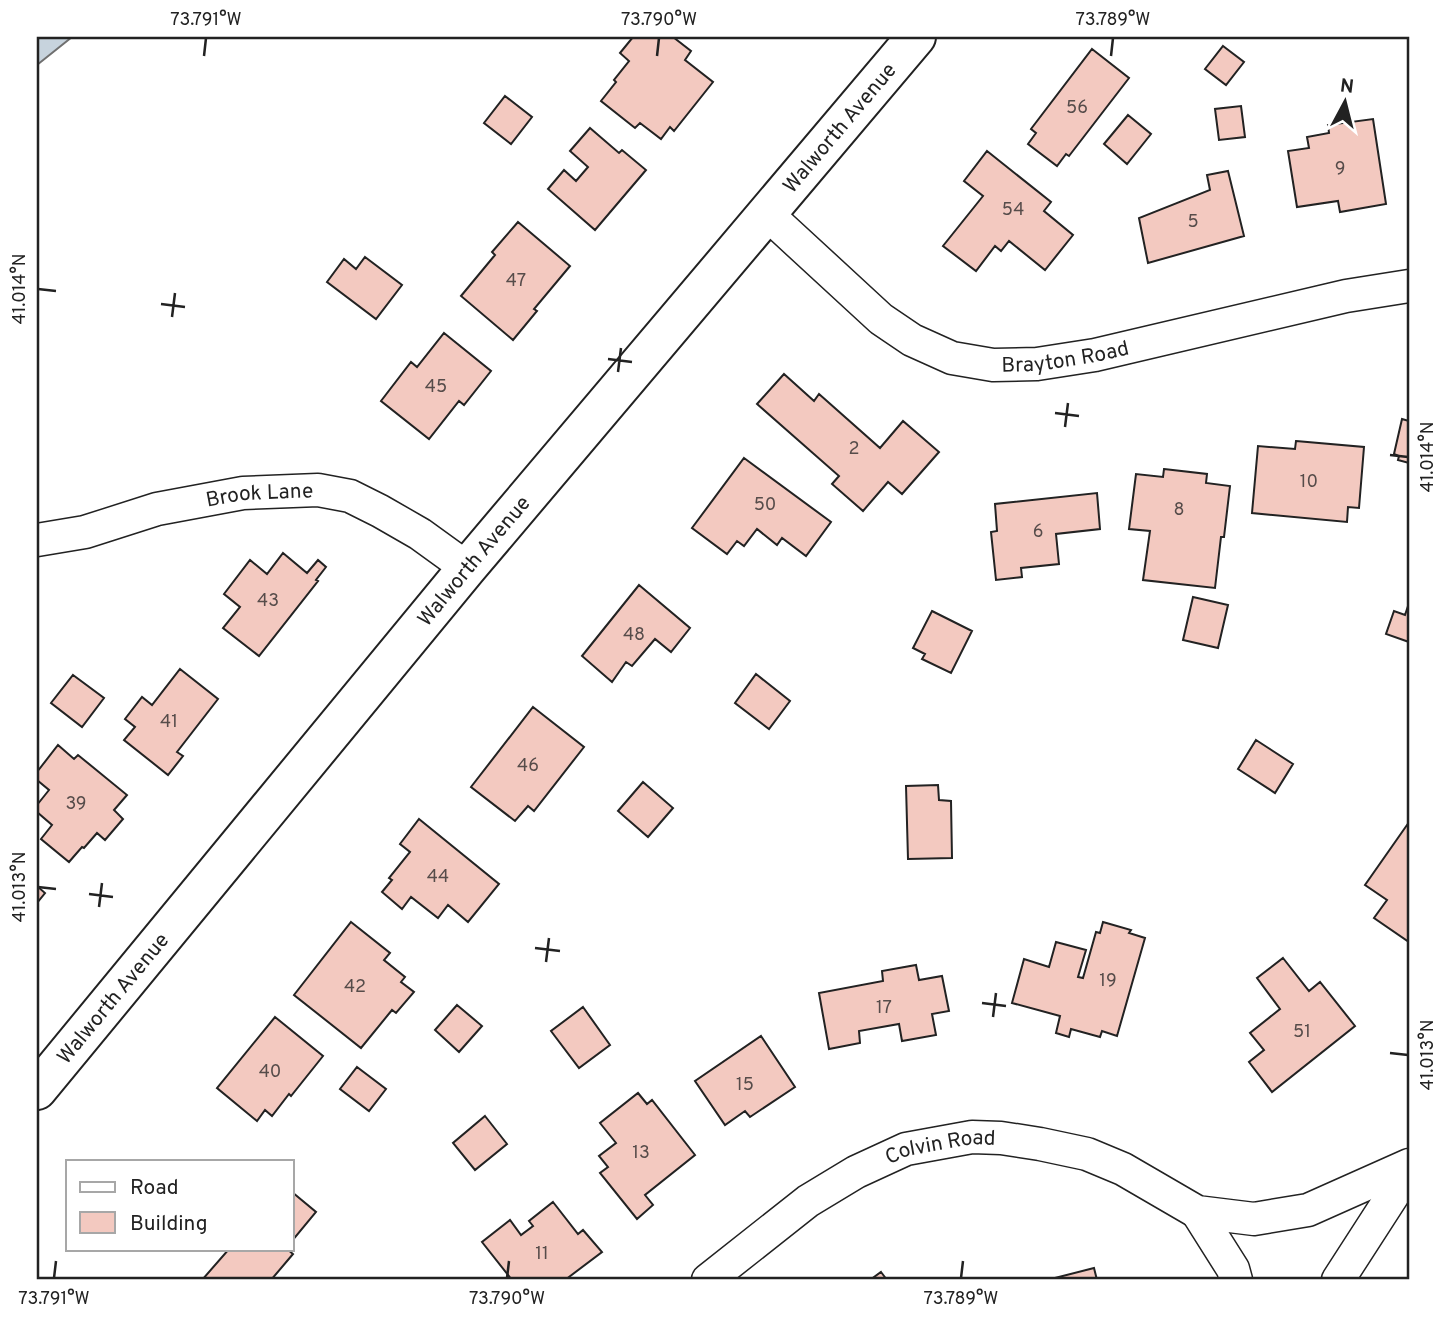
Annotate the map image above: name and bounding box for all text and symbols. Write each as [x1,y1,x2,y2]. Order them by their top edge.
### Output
text: 73.791°W [170,9,242,32]
text: 73.790°W [621,9,697,32]
text: 73.789°W [1076,9,1150,32]
street label: Walworth Avenue [778,58,903,199]
north arrow [1310,66,1380,136]
text: N [1339,74,1355,100]
house number: 56 [1066,97,1088,120]
house number: 9 [1335,158,1345,181]
house number: 54 [1002,199,1024,222]
house number: 5 [1187,211,1199,234]
text: 41.014°N [9,253,32,325]
house number: 47 [506,270,526,293]
street label: Brayton Road [1001,335,1132,380]
house number: 45 [425,376,447,399]
text: 41.014°N [1417,421,1440,493]
house number: 2 [848,438,860,461]
house number: 10 [1300,471,1318,494]
street label: Brook Lane [204,478,314,515]
street label: Walworth Avenue [412,491,537,633]
house number: 50 [754,494,776,517]
house number: 8 [1174,499,1185,522]
house number: 6 [1033,521,1043,544]
house number: 43 [257,590,279,613]
house number: 48 [623,624,645,647]
house number: 41 [160,711,178,734]
house number: 46 [517,755,539,778]
house number: 39 [65,793,87,816]
text: 41.013°N [9,851,32,923]
house number: 44 [427,866,449,889]
street label: Walworth Avenue [52,928,176,1070]
house number: 19 [1099,970,1117,993]
house number: 42 [344,976,366,999]
house number: 17 [876,997,892,1020]
text: 41.013°N [1417,1019,1440,1091]
house number: 51 [1293,1021,1311,1044]
house number: 40 [259,1061,281,1084]
house number: 15 [736,1074,754,1097]
street label: Colvin Road [881,1125,996,1172]
house number: 13 [632,1142,650,1165]
legend [66,1160,294,1250]
text: Road [130,1175,179,1202]
text: Building [130,1211,208,1238]
house number: 11 [535,1243,549,1266]
text: 73.791°W [18,1288,90,1311]
text: 73.790°W [469,1288,545,1311]
text: 73.789°W [924,1288,998,1311]

